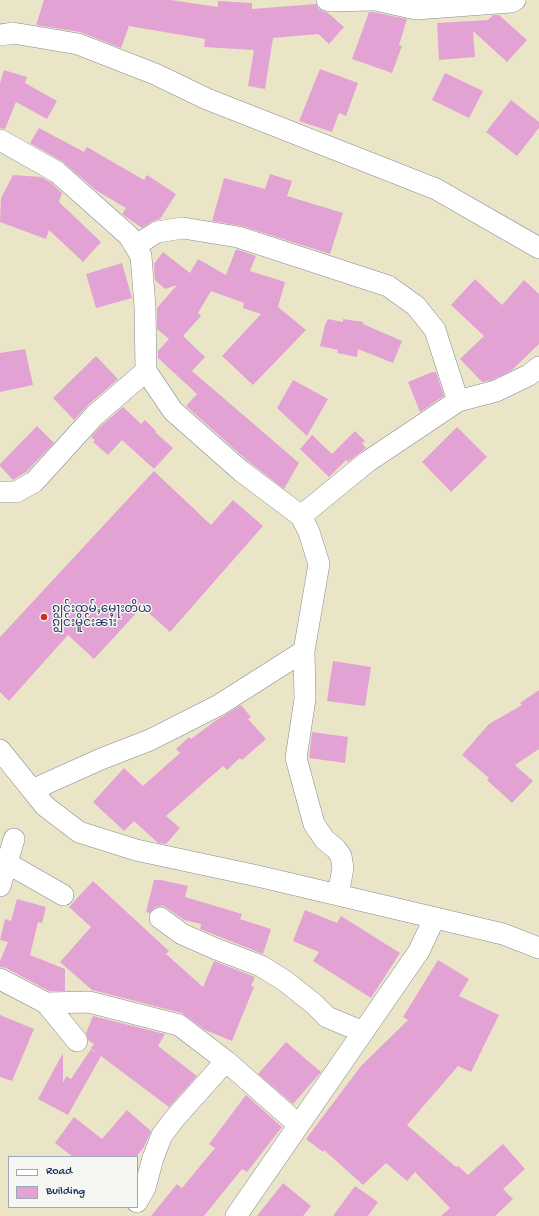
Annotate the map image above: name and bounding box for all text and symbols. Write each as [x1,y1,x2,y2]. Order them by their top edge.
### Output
place label: ၵျွင်းထမ်ႇမေႃးတိယ ၵျွင်းမိူင်းၼၢႆး [52,603,152,631]
marker: ၵျွင်းထမ်ႇမေႃးတိယ ၵျွင်းမိူင်းၼၢႆး [39,612,49,622]
legend [8,1156,138,1208]
text: Road [46,1165,72,1179]
text: Building [46,1185,85,1199]

